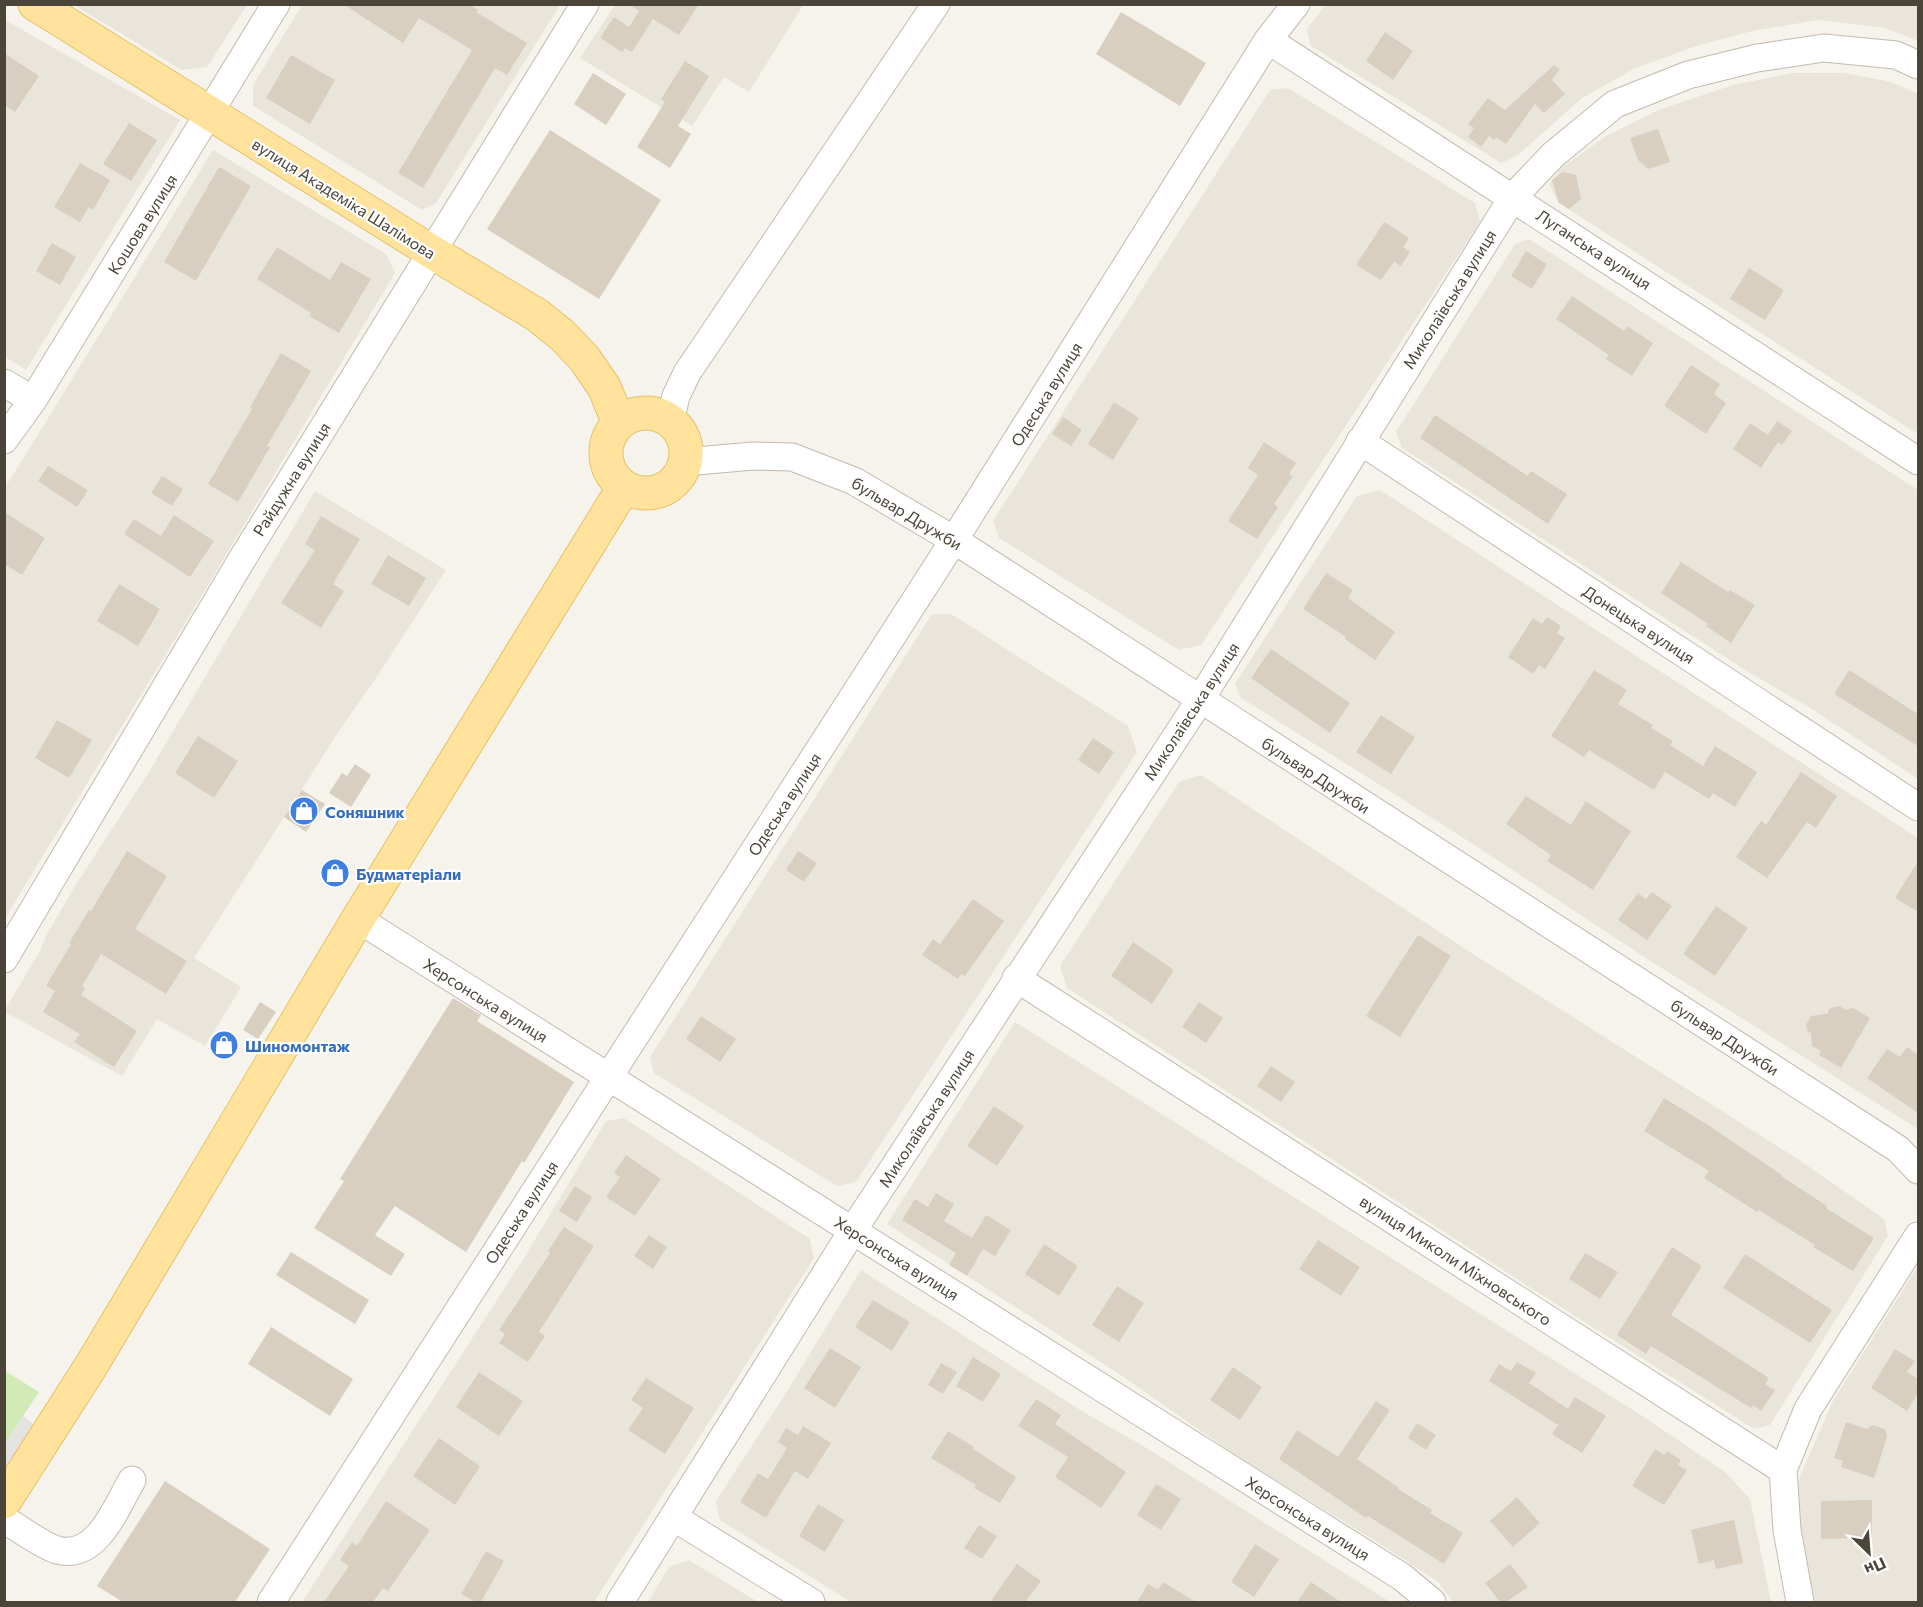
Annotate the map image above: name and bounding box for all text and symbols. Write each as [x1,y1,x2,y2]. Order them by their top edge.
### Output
street label: вулиця Академіка Шалімова [249,134,439,262]
street label: Кошова вулиця [104,170,180,278]
street label: Луганська вулиця [1533,205,1655,293]
street label: Миколаївська вулиця [1398,226,1500,372]
street label: Одеська вулиця [1006,339,1086,449]
street label: Райдужна вулиця [248,419,334,539]
street label: бульвар Дружби [848,473,966,553]
street label: Донецька вулиця [1580,581,1698,667]
street label: Миколаївська вулиця [1139,638,1243,784]
street label: бульвар Дружби [1258,733,1374,817]
street label: Одеська вулиця [744,749,824,859]
shop icon: Соняшник [288,795,320,827]
place label: Соняшник [325,802,405,821]
shop icon: Будматеріали [319,857,351,889]
place label: Будматеріали [356,864,461,883]
street label: Херсонська вулиця [420,954,552,1046]
street label: бульвар Дружби [1667,995,1783,1079]
shop icon: Шиномонтаж [208,1029,240,1061]
place label: Шиномонтаж [245,1036,351,1055]
street label: Миколаївська вулиця [874,1045,978,1191]
street label: Одеська вулиця [481,1157,561,1267]
street label: вулиця Миколи Міхновського [1357,1191,1555,1329]
street label: Херсонська вулиця [831,1212,963,1304]
street label: Херсонська вулиця [1242,1472,1374,1564]
north arrow [1839,1523,1899,1583]
text: Пн [1862,1554,1889,1580]

